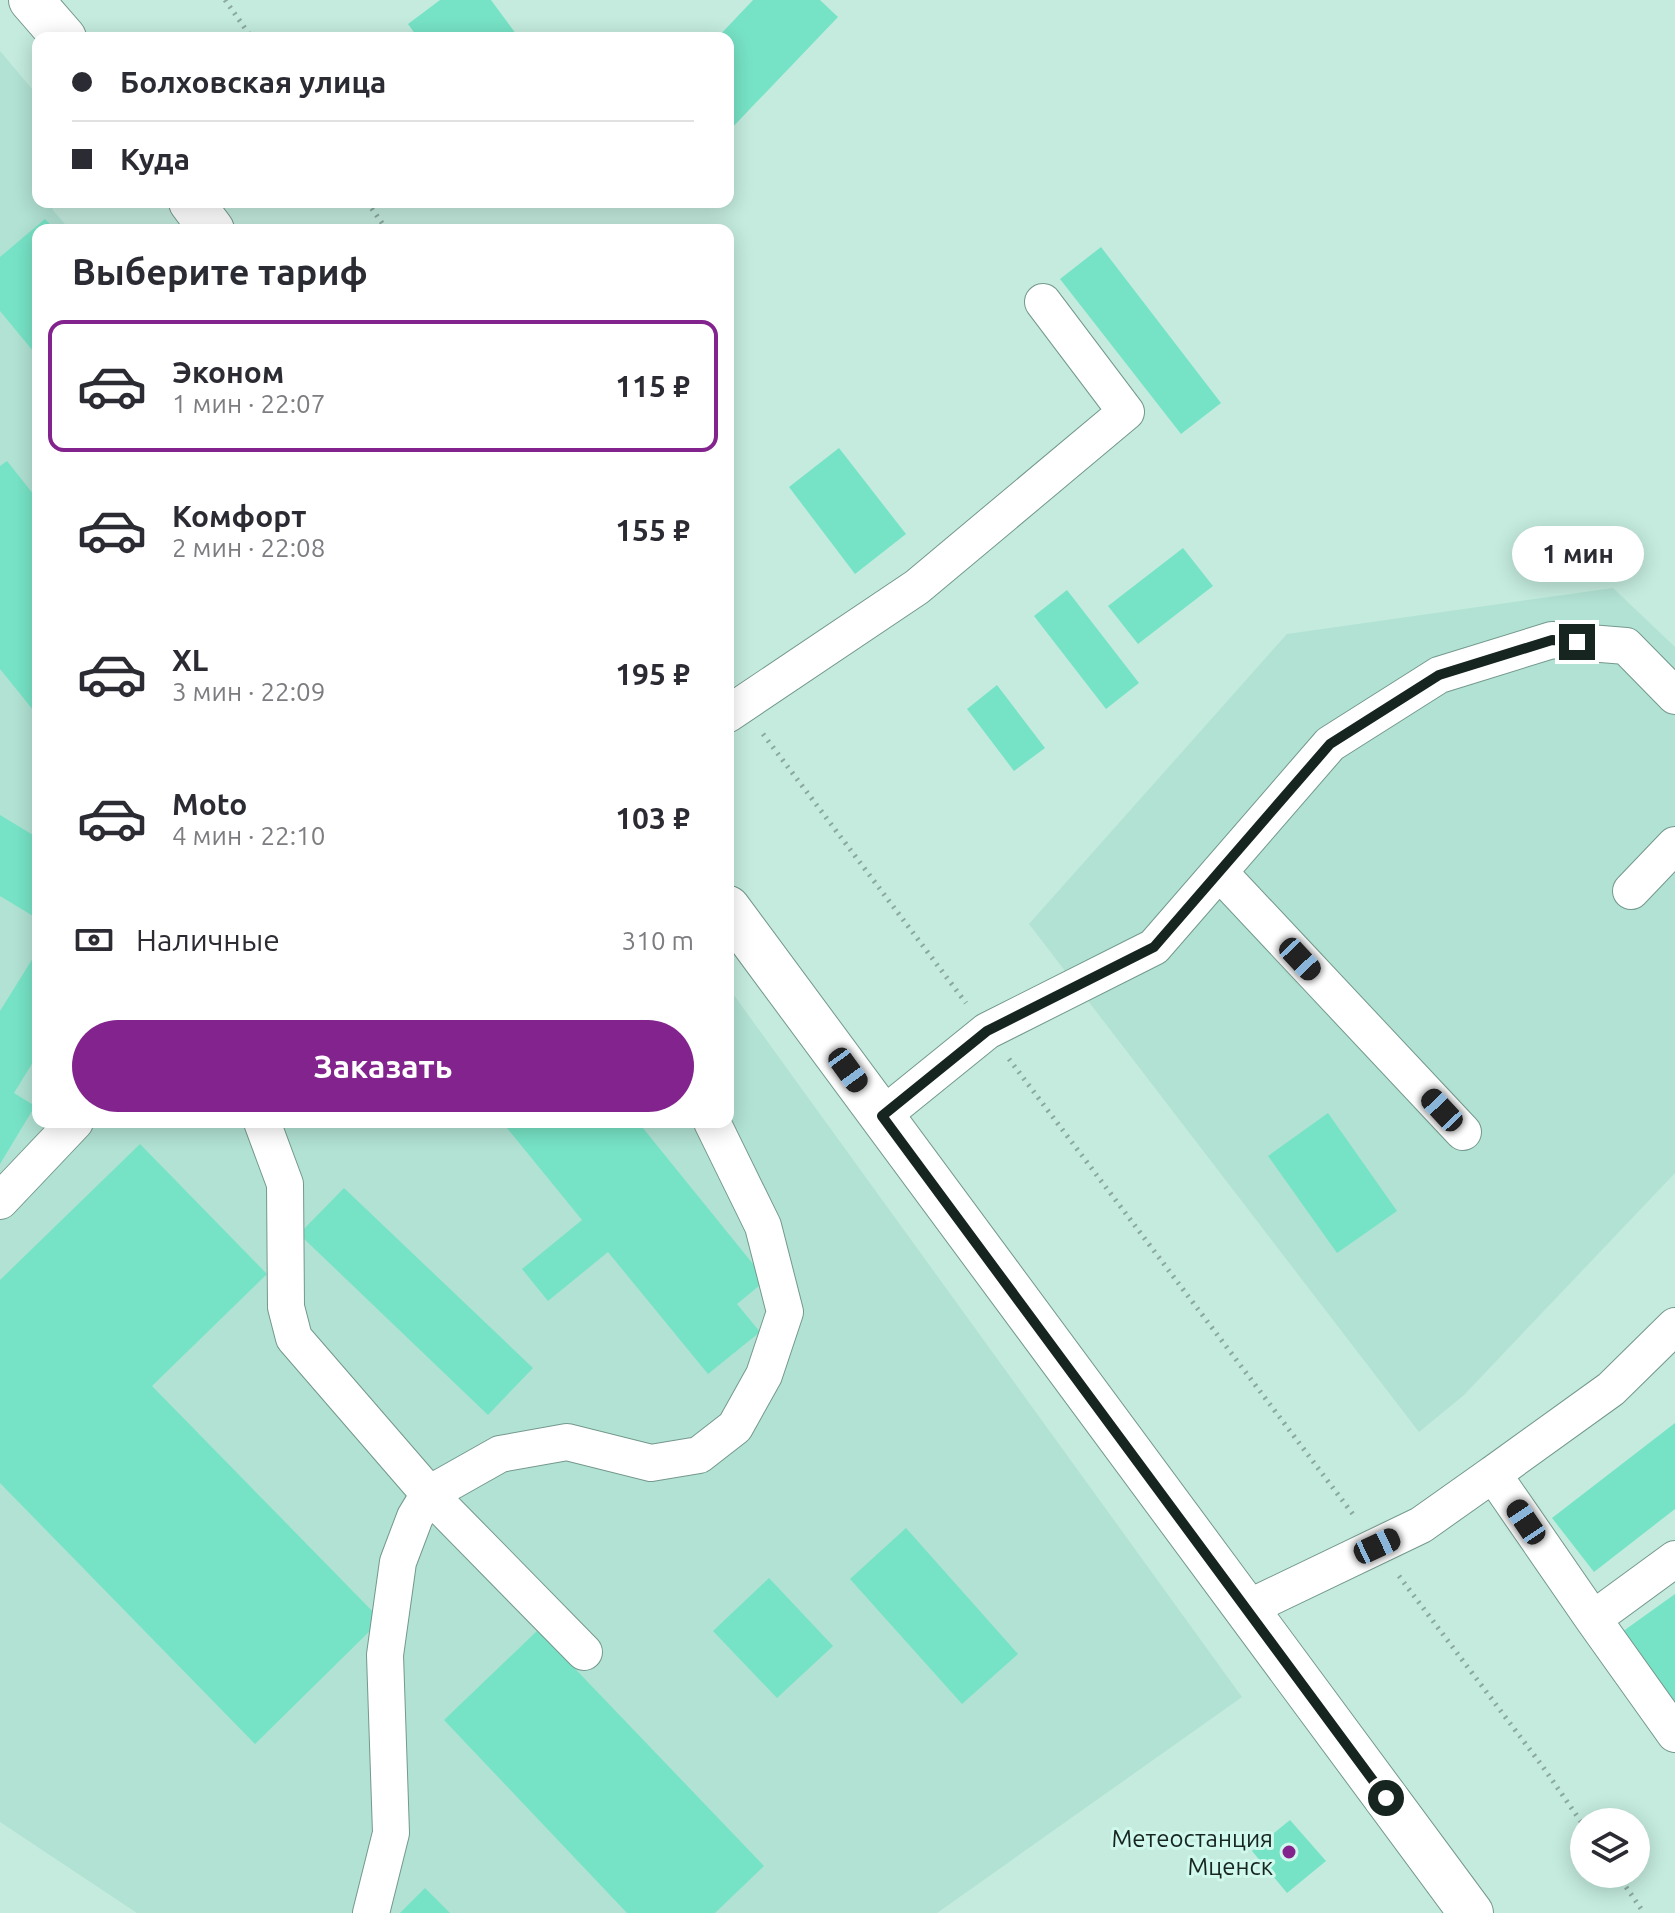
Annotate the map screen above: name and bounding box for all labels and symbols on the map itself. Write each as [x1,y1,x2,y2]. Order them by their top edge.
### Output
callout: 1 мин [1511,526,1643,582]
route end [1559,624,1595,660]
car [1275,933,1325,985]
car [824,1044,872,1096]
car [1417,1084,1467,1136]
car [1503,1495,1549,1549]
car [1350,1525,1404,1567]
route start [1368,1780,1404,1816]
place label: Метеостанция Мценск [1111,1825,1273,1880]
marker: Метеостанция Мценск [1280,1843,1298,1861]

